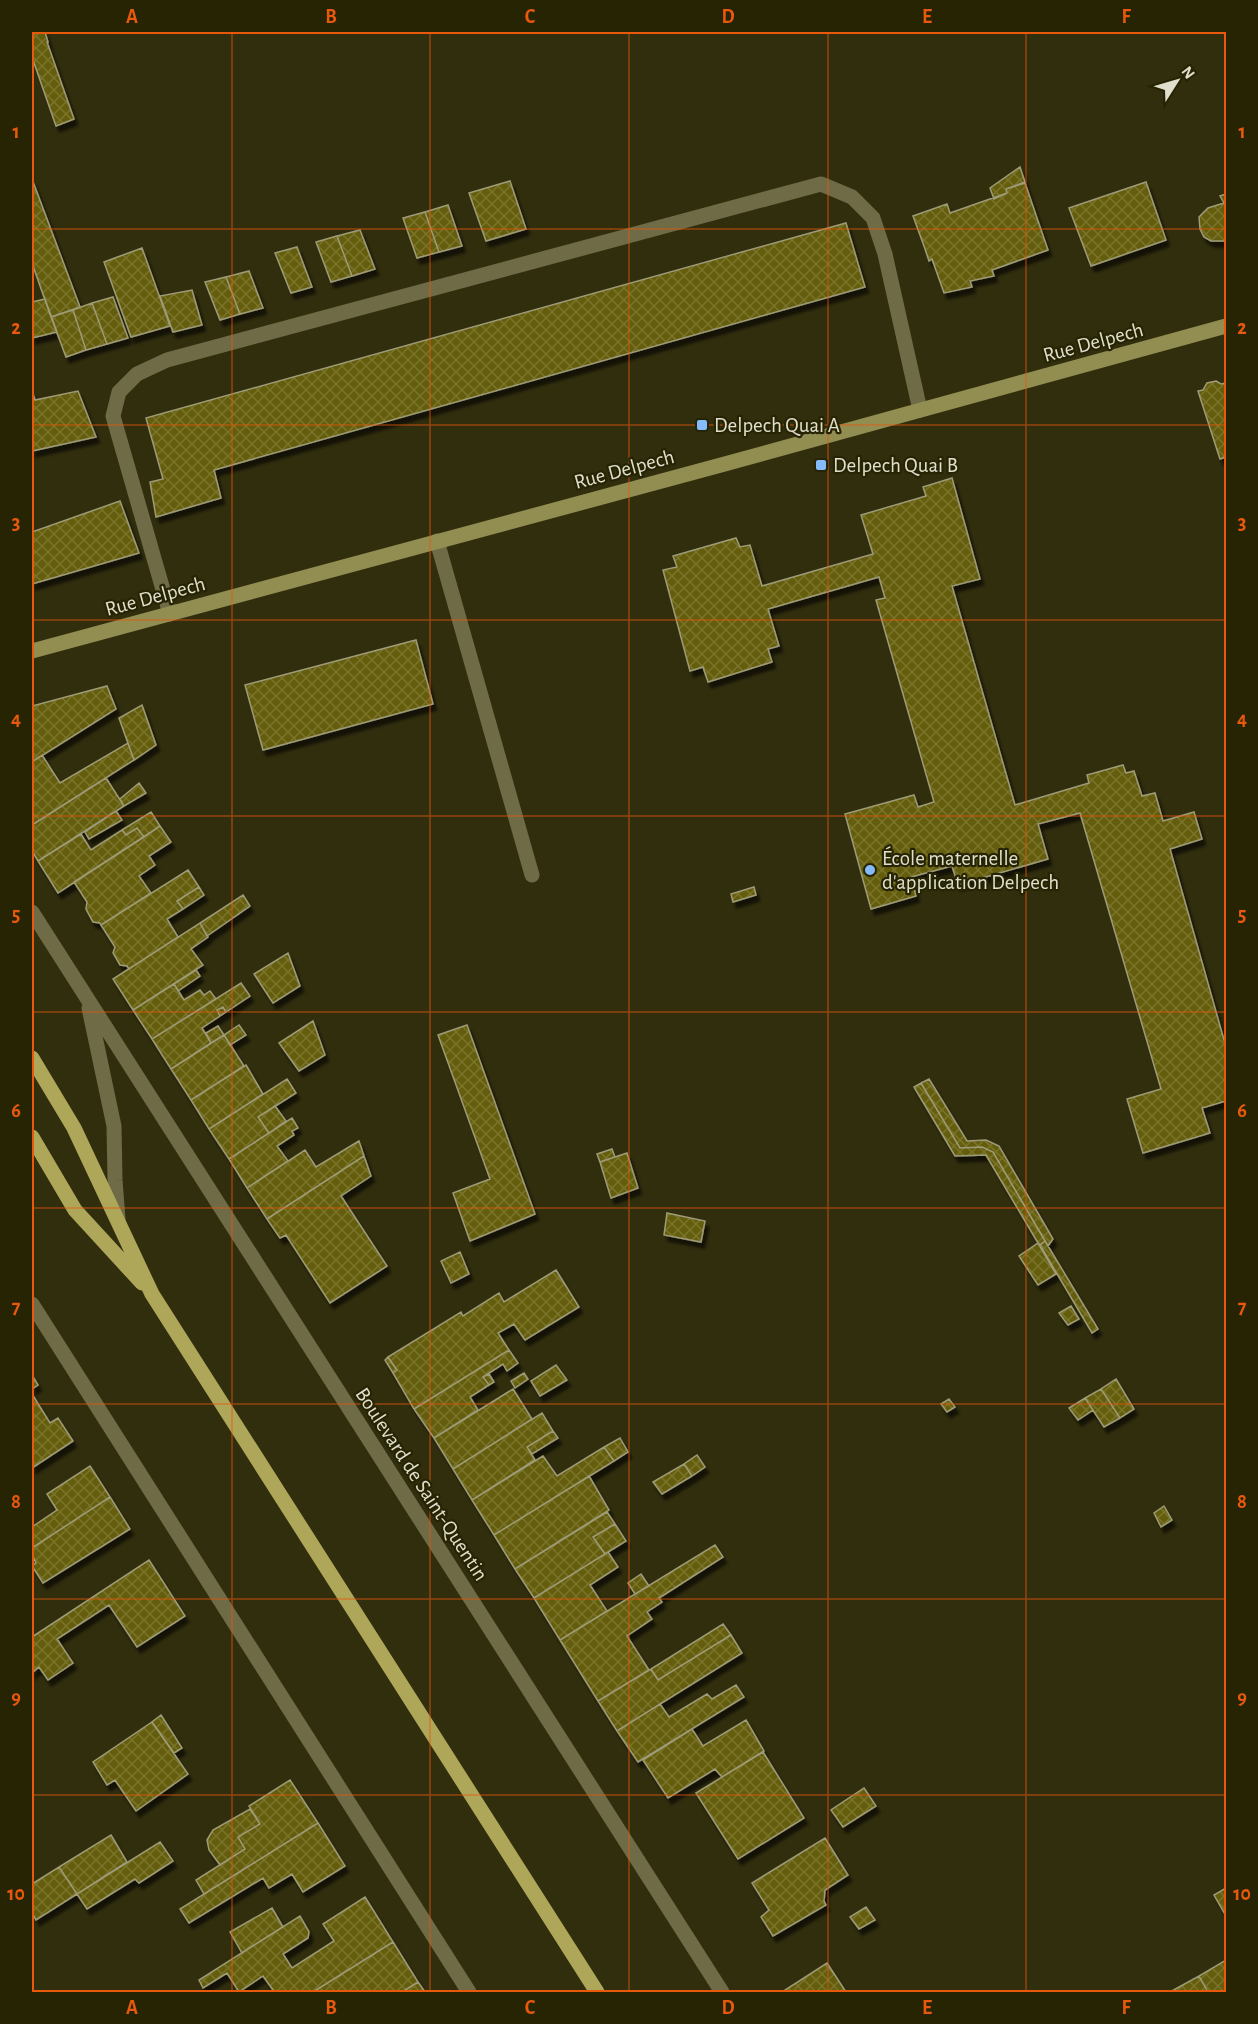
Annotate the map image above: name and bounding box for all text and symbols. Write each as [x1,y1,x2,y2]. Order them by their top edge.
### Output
text: A [126,7,138,27]
text: B [325,7,337,27]
text: C [525,7,536,27]
text: D [721,7,735,27]
text: E [922,7,932,27]
text: F [1121,7,1131,27]
north arrow [1147,51,1207,111]
text: N [1178,63,1198,82]
text: 1 [12,122,20,142]
text: 1 [1238,122,1246,142]
text: 2 [11,318,21,338]
text: 2 [1237,318,1247,338]
street label: Rue Delpech [1041,319,1146,366]
place label: Delpech Quai A [714,415,840,436]
marker: Delpech Quai A [695,418,709,432]
street label: Rue Delpech [572,446,677,493]
place label: Delpech Quai B [833,455,958,476]
marker: Delpech Quai B [814,458,828,472]
text: 3 [12,513,20,533]
text: 3 [1238,513,1246,533]
street label: Rue Delpech [103,573,208,620]
text: 4 [11,709,21,729]
text: 4 [1237,709,1247,729]
place label: École maternelle d'application Delpech [882,846,1059,893]
marker: École maternelle d'application Delpech [863,863,877,877]
text: 5 [12,905,20,925]
text: 5 [1238,905,1246,925]
text: 6 [11,1101,21,1121]
text: 6 [1237,1101,1247,1121]
text: 7 [12,1297,21,1317]
text: 7 [1238,1297,1247,1317]
street label: Boulevard de Saint-Quentin [351,1384,492,1584]
text: 8 [11,1492,21,1512]
text: 8 [1237,1492,1247,1512]
text: 9 [11,1688,21,1708]
text: 9 [1237,1688,1247,1708]
text: 10 [7,1884,25,1904]
text: 10 [1233,1884,1251,1904]
text: A [126,1998,138,2018]
text: B [325,1998,337,2018]
text: C [525,1998,536,2018]
text: D [721,1998,735,2018]
text: E [922,1998,932,2018]
text: F [1121,1998,1131,2018]

